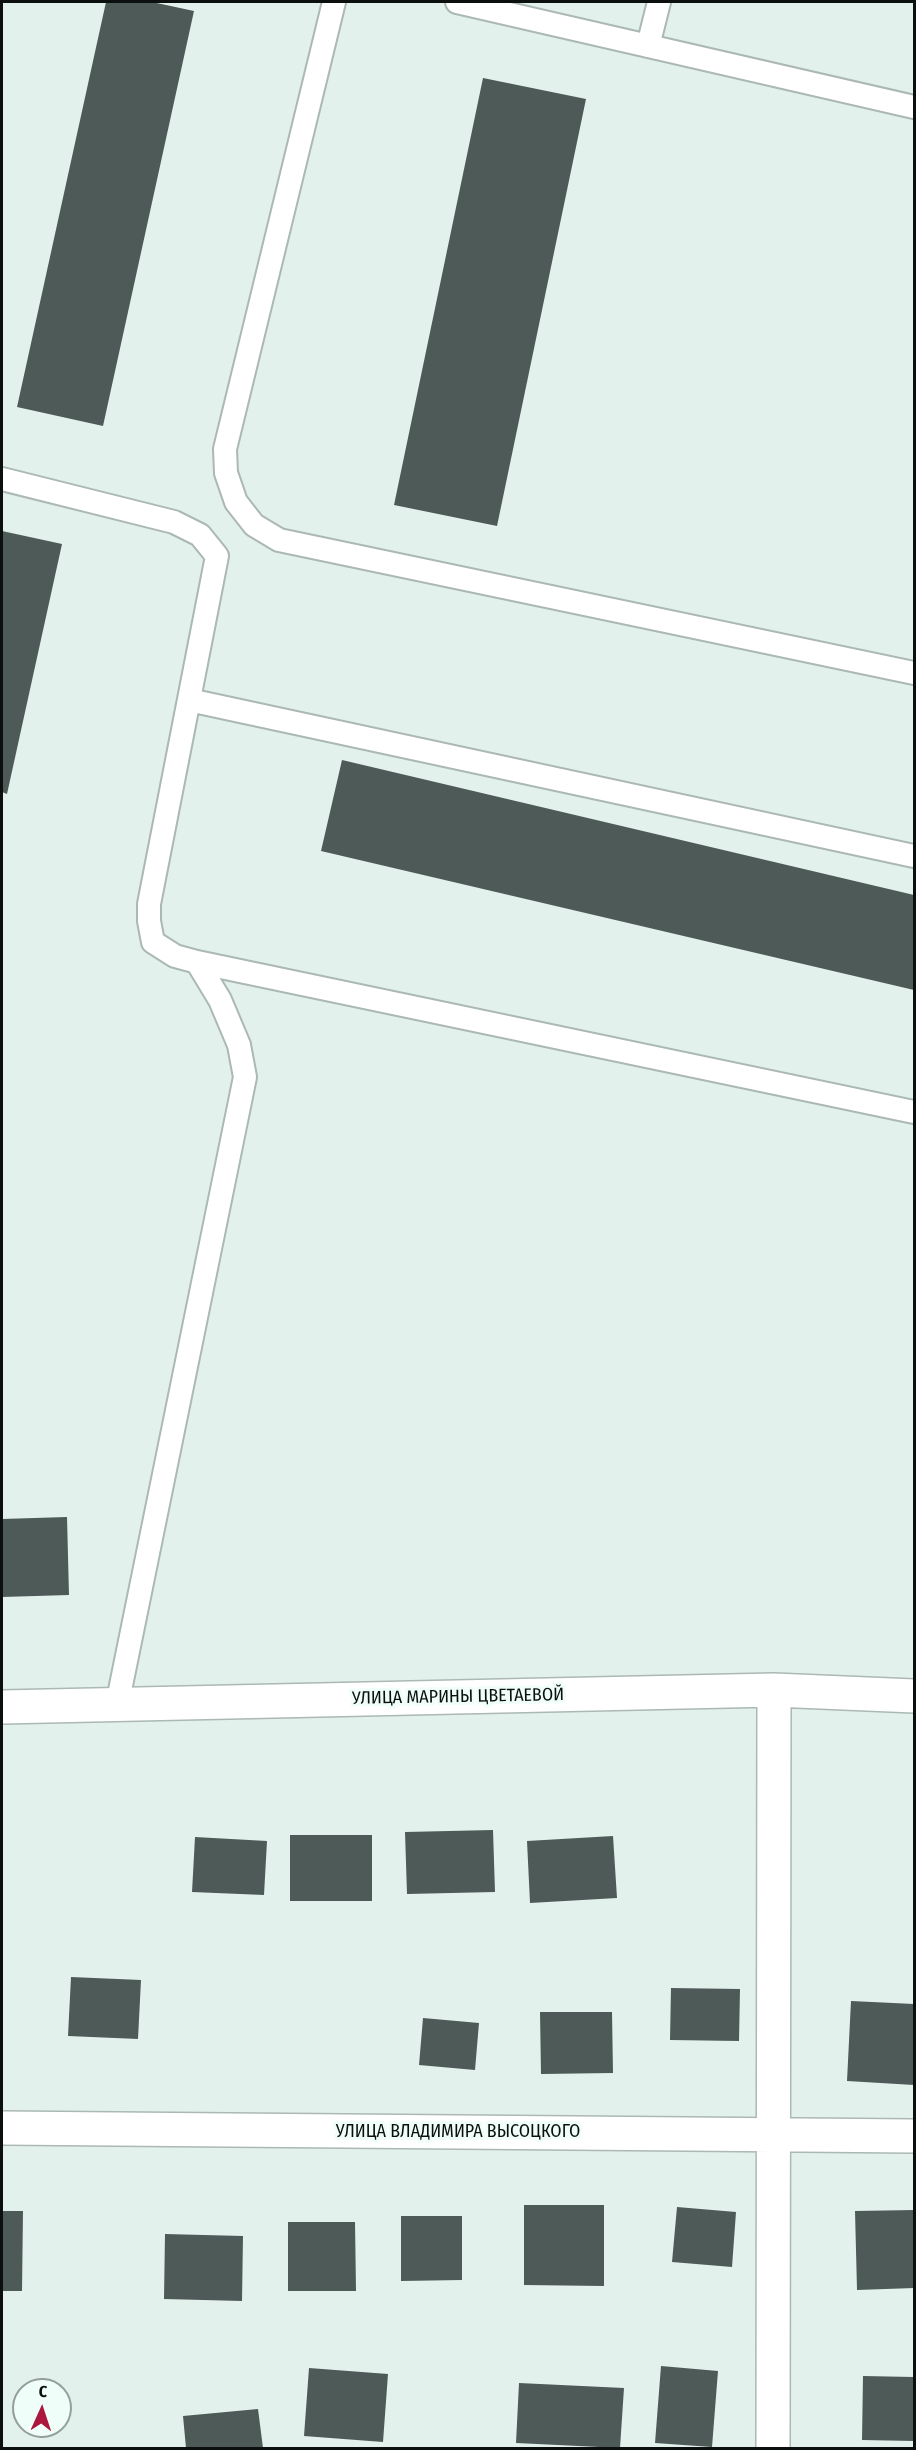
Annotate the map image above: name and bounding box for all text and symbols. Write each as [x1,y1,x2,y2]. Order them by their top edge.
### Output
street label: УЛИЦА МАРИНЫ ЦВЕТАЕВОЙ [352,1684,564,1710]
street label: УЛИЦА ВЛАДИМИРА ВЫСОЦКОГО [336,2121,580,2143]
north arrow [12,2378,72,2438]
text: С [38,2382,48,2401]

